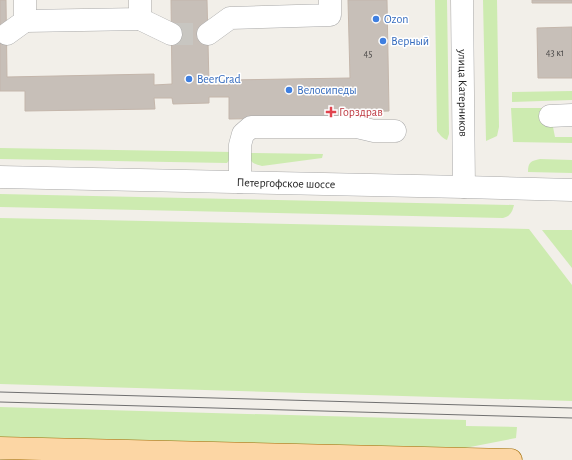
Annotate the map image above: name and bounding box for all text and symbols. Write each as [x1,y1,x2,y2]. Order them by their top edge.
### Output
place label: Ozon [384,13,408,25]
marker: Ozon [371,14,381,24]
place label: Верный [391,35,429,47]
marker: Верный [378,36,388,46]
street label: улица Катерников [456,48,469,137]
house number: 43 к1 [546,48,564,58]
house number: 45 [364,49,373,59]
place label: BeerGrad [197,73,241,85]
marker: BeerGrad [184,74,194,84]
place label: Велосипеды [297,84,357,96]
marker: Велосипеды [284,85,294,95]
place label: Горздрав [339,106,383,118]
marker: Горздрав [326,107,336,117]
street label: Петергофское шоссе [236,176,335,190]

